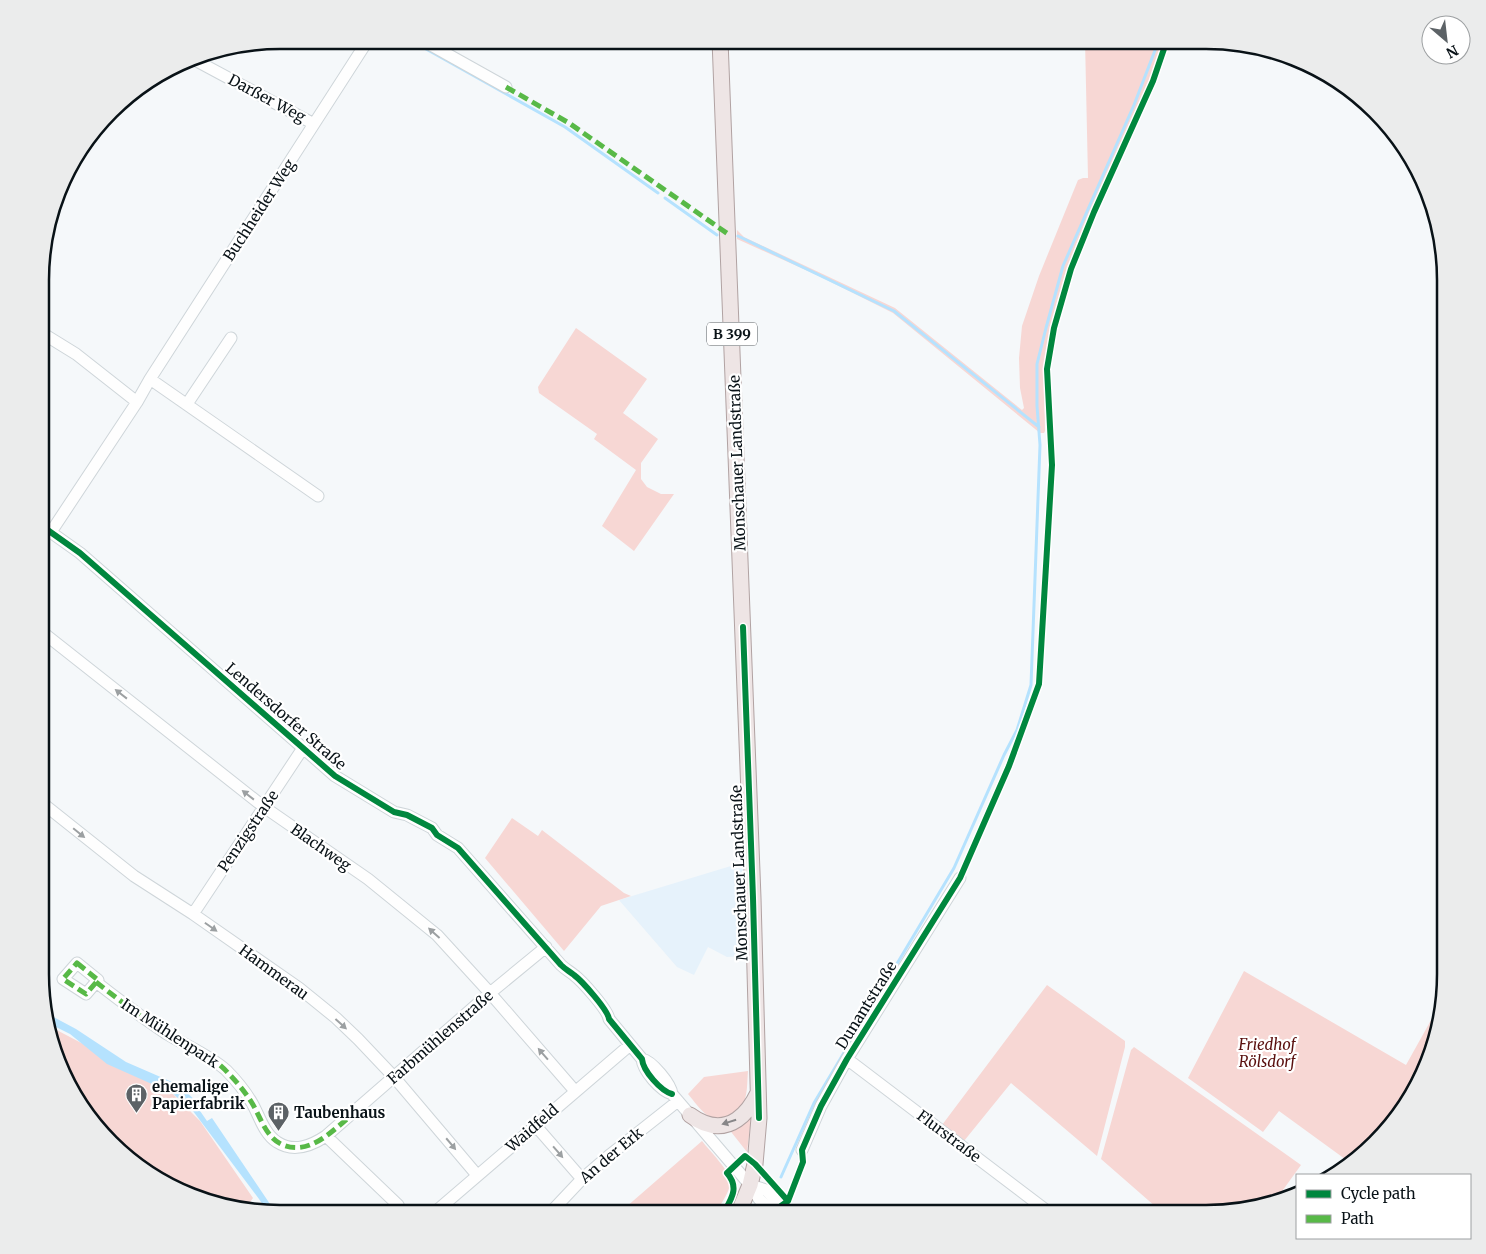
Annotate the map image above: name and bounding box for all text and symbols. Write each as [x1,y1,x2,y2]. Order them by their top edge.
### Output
north arrow [1421,15,1471,65]
text: N [1443,41,1461,62]
street label: Darßer Weg [225,70,309,126]
street label: Buchheider Weg [219,156,299,264]
road number: B 399 [707,322,757,346]
street label: Monschauer Landstraße [724,375,750,551]
street label: Lendersdorfer Straße [222,658,350,774]
one-way arrow [114,688,127,699]
street label: Monschauer Landstraße [726,785,752,961]
street label: Penzigstraße [214,786,282,876]
one-way arrow [242,789,255,800]
street label: Blachweg [287,819,355,875]
one-way arrow [72,827,85,838]
one-way arrow [204,922,218,932]
one-way arrow [428,928,441,939]
street label: Hammerau [235,940,313,1004]
street label: Dunantstraße [831,957,901,1053]
street label: Farbmühlenstraße [383,986,497,1088]
street label: Im Mühlenpark [117,994,223,1072]
one-way arrow [335,1018,347,1030]
park label: Friedhof Rölsdorf [1237,1035,1297,1071]
one-way arrow [538,1047,549,1060]
place label: ehemalige Papierfabrik [152,1077,245,1113]
building icon: ehemalige Papierfabrik [124,1083,148,1114]
building icon: Taubenhaus [266,1100,290,1131]
street label: Waidfeld [501,1100,562,1157]
place label: Taubenhaus [294,1103,386,1122]
street label: Flurstraße [913,1106,985,1166]
one-way arrow [722,1119,737,1126]
street label: An der Erk [575,1123,647,1188]
one-way arrow [445,1137,456,1150]
one-way arrow [553,1146,564,1159]
legend [1296,1174,1471,1239]
text: Cycle path [1341,1184,1416,1203]
text: Path [1341,1209,1374,1228]

